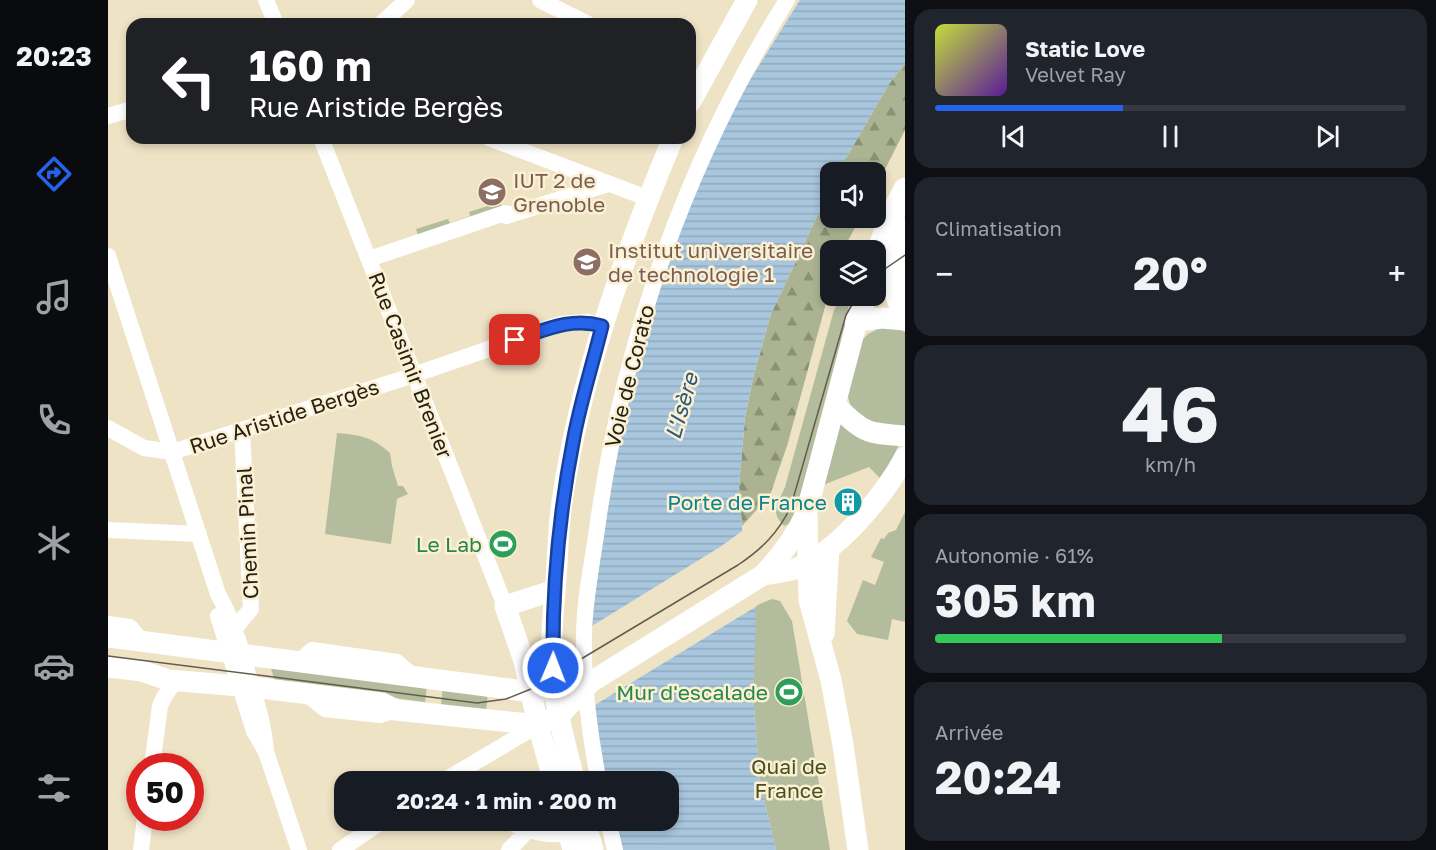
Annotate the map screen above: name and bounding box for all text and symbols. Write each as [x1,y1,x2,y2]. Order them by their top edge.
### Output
text: Static Love [1025,35,1145,62]
text: 20:23 [16,40,92,72]
text: 160 m [249,40,372,90]
icon: left [150,42,228,120]
text: Velvet Ray [1025,62,1126,86]
text: Rue Aristide Bergès [249,91,503,123]
icon: previous [997,120,1030,153]
icon: pause [1154,120,1187,153]
icon: next [1311,120,1344,153]
icon: directions [33,153,75,195]
map controls [820,162,886,306]
button: sound [820,162,886,228]
place label: IUT 2 de Grenoble [513,167,605,217]
school or university icon: IUT 2 de Grenoble [476,176,508,208]
text: Climatisation [935,216,1062,240]
place label: Institut universitaire de technologie 1 [608,237,813,287]
button: layers [820,240,886,306]
school or university icon: Institut universitaire de technologie 1 [571,246,603,278]
text: 20° [1133,246,1208,300]
text: − [935,254,953,293]
text: + [1388,254,1406,293]
street label: Rue Casimir Brenier [363,268,459,462]
icon: music [33,276,75,318]
street label: Voie de Corato [599,302,659,450]
pin [489,314,540,365]
icon: arrive [498,323,531,356]
text: 46 [1121,366,1220,459]
water label: L'Isère [659,368,704,442]
street label: Rue Aristide Bergès [186,373,382,459]
icon: phone [33,399,75,441]
text: km/h [1145,452,1196,476]
street label: Chemin Pinal [231,466,263,600]
building icon: Porte de France [832,486,864,518]
place label: Porte de France [667,489,827,515]
icon: climate [33,522,75,564]
sports icon: Le Lab [487,528,519,560]
place label: Le Lab [416,531,482,557]
text: Autonomie · 61% [935,543,1094,567]
text: 305 km [935,573,1096,627]
position arrow [521,636,585,700]
icon: car [33,645,75,687]
sports icon: Mur d'escalade [773,676,805,708]
place label: Mur d'escalade [616,679,768,705]
text: Arrivée [935,720,1003,744]
text: 20:24 [935,750,1062,804]
speed limit sign: 50 [126,753,204,831]
park label: Quai de France [751,753,827,803]
icon: filters [33,767,75,809]
text: 20:24 · 1 min · 200 m [396,787,617,814]

